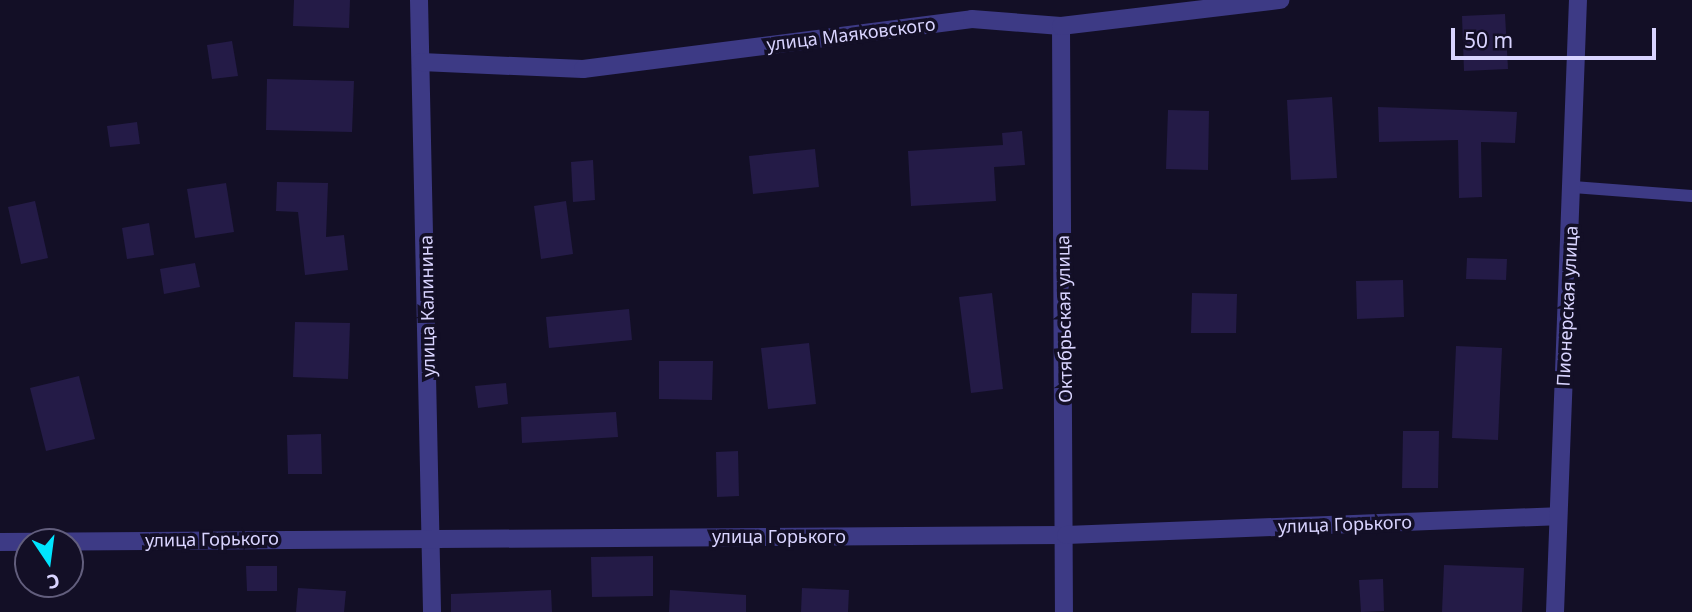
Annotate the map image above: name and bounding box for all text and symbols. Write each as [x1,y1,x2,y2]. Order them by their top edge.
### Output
street label: улица Маяковского [766,13,936,55]
scale bar [1454,14,1659,58]
text: 50 m [1464,26,1513,54]
street label: Пионерская улица [1552,225,1582,387]
street label: улица Калинина [415,235,439,377]
street label: Октябрьская улица [1052,235,1076,403]
street label: улица Горького [1278,511,1412,537]
street label: улица Горького [712,525,846,547]
street label: улица Горького [145,527,279,551]
north arrow [14,528,84,598]
text: С [44,567,62,596]

